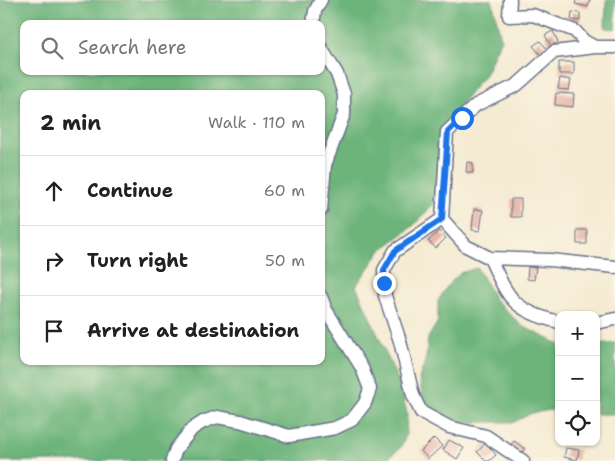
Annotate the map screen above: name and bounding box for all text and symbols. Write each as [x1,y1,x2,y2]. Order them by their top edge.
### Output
search box [20,20,325,75]
icon: search [38,34,66,62]
text: Search here [78,35,187,60]
route start [451,107,474,130]
text: 2 min [40,109,101,137]
text: Walk · 110 m [208,112,305,133]
icon: ahead [40,177,68,205]
text: Continue [87,178,173,203]
text: 60 m [264,180,305,201]
icon: right [40,247,68,275]
text: Turn right [87,248,188,273]
text: 50 m [265,250,305,271]
route end [373,272,396,295]
map controls [555,311,600,446]
button: + [555,311,600,356]
icon: arrive [40,317,68,345]
text: Arrive at destination [87,318,299,343]
button: − [555,356,600,401]
button: locate [555,401,600,446]

